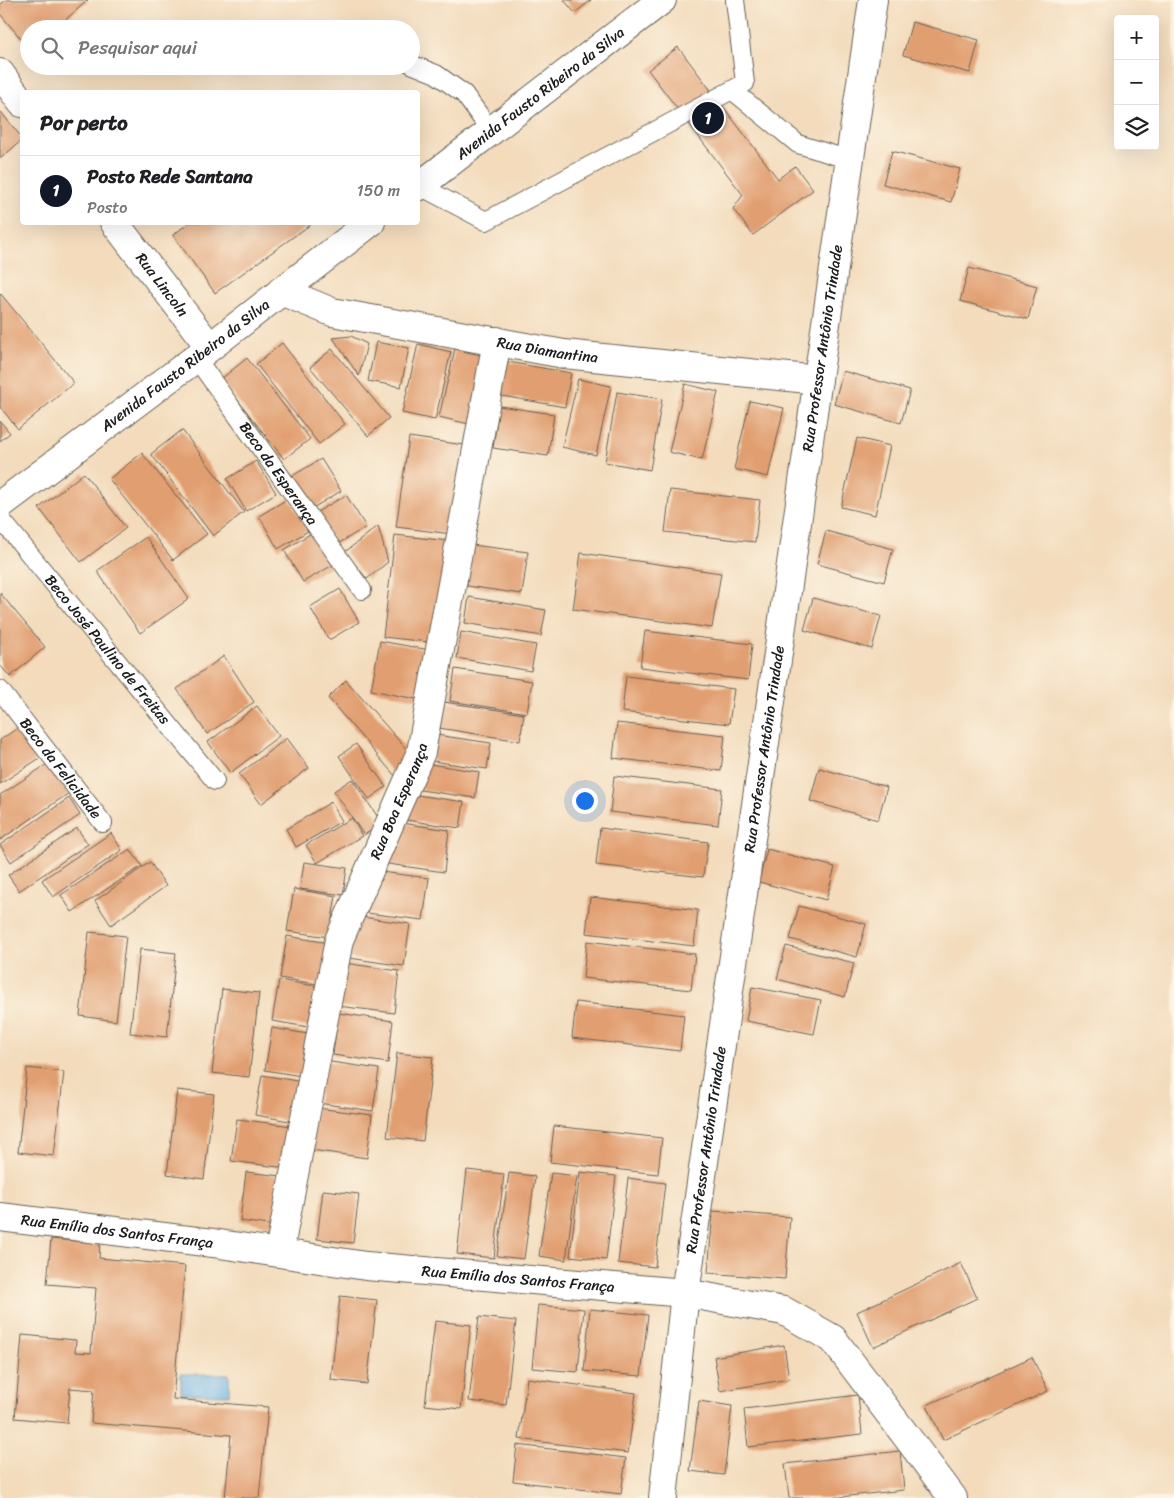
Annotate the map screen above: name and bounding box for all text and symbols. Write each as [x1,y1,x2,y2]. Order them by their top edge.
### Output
map controls [1114,15,1159,150]
button: + [1114,15,1159,60]
search box [20,20,420,75]
street label: Avenida Fausto Ribeiro da Silva [449,20,631,167]
text: Pesquisar aqui [78,31,197,64]
icon: search [38,34,66,62]
button: − [1114,60,1159,105]
pin: 1 [692,99,724,137]
text: Por perto [40,104,128,142]
button: layers [1114,105,1159,150]
text: Posto Rede Santana [87,160,253,193]
text: 1 [53,176,59,205]
text: 150 m [357,176,400,205]
text: Posto [87,193,127,222]
street label: Rua Professor Antônio Trindade [794,243,850,453]
street label: Rua Lincoln [129,247,195,322]
street label: Avenida Fausto Ribeiro da Silva [94,292,276,439]
street label: Rua Diamantina [495,329,600,370]
street label: Beco da Esperança [232,416,325,531]
street label: Beco José Paulino de Freitas [38,569,177,731]
street label: Rua Professor Antônio Trindade [736,643,792,854]
street label: Beco da Felicidade [13,712,109,825]
street label: Rua Boa Esperança [363,741,435,864]
your location [572,788,598,814]
street label: Rua Professor Antônio Trindade [678,1044,734,1255]
street label: Rua Emília dos Santos França [20,1207,215,1256]
street label: Rua Emília dos Santos França [421,1258,616,1300]

